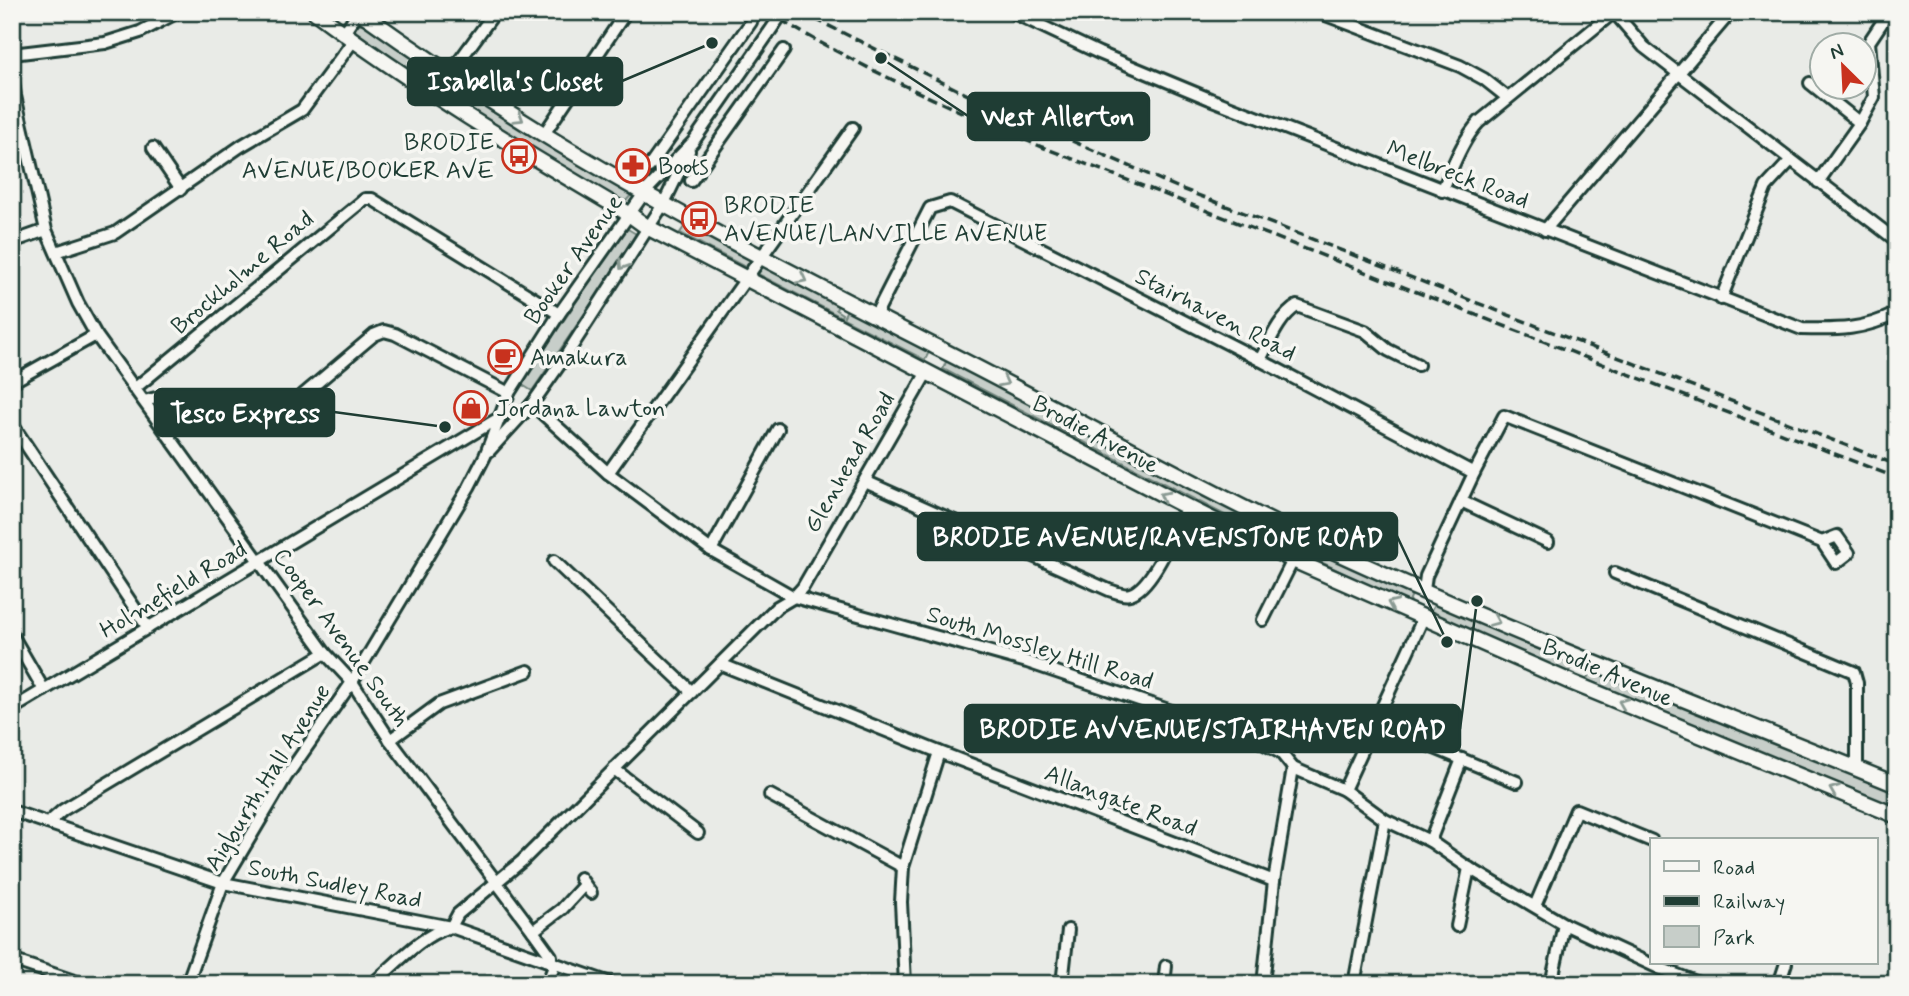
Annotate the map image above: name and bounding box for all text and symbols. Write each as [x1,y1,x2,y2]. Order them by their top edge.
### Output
north arrow [1808,32,1878,102]
text: N [1826,38,1848,66]
callout: Isabella's Closet [408,58,622,105]
text: Isabella's Closet [427,66,603,100]
callout: West Allerton [968,93,1149,140]
text: West Allerton [980,101,1135,135]
one-way arrow [511,110,524,123]
place label: BRODIE AVENUE/BOOKER AVE [242,128,494,187]
street label: Melbreck Road [1382,134,1533,217]
bus stop icon: BRODIE AVENUE/BOOKER AVE [500,137,538,175]
pharmacy icon: Boots [614,147,652,185]
place label: Boots [658,152,709,183]
street label: Booker Avenue [518,188,631,331]
place label: BRODIE AVENUE/LANVILLE AVENUE [724,191,1048,250]
bus stop icon: BRODIE AVENUE/LANVILLE AVENUE [680,200,718,238]
street label: Brockholme Road [165,204,321,342]
one-way arrow [619,258,632,271]
street label: Stairhaven Road [1130,261,1301,369]
one-way arrow [795,270,807,284]
cafe icon: Amakura [486,338,524,376]
place label: Amakura [530,343,628,374]
one-way arrow [997,374,1009,388]
street label: Glenhead Road [797,387,903,539]
callout: Tesco Express [155,389,334,436]
shop icon: Jordana Lawton [452,389,490,427]
street label: Brodie Avenue [1027,389,1164,482]
place label: Jordana Lawton [496,394,666,425]
text: Tesco Express [170,398,320,432]
one-way arrow [1159,490,1171,504]
callout: BRODIE AVENUE/RAVENSTONE ROAD [918,513,1397,560]
text: BRODIE AVENUE/RAVENSTONE ROAD [932,522,1384,556]
street label: Holmefield Road [95,534,253,646]
street label: Cooper Avenue South [265,542,416,734]
one-way arrow [1387,598,1399,612]
street label: South Mossley Hill Road [923,599,1157,698]
one-way arrow [1488,613,1500,627]
street label: Brodie Avenue [1537,632,1678,715]
street label: Aigburth Hall Avenue [198,678,338,877]
one-way arrow [1618,698,1630,712]
callout: BRODIE AVVENUE/STAIRHAVEN ROAD [965,705,1460,752]
text: BRODIE AVVENUE/STAIRHAVEN ROAD [980,714,1446,748]
street label: Allangate Road [1040,758,1201,845]
one-way arrow [1828,784,1841,798]
legend [1650,838,1878,964]
street label: South Sudley Road [245,852,424,917]
text: Road [1713,854,1755,882]
text: Railway [1713,888,1785,916]
text: Park [1713,924,1755,952]

